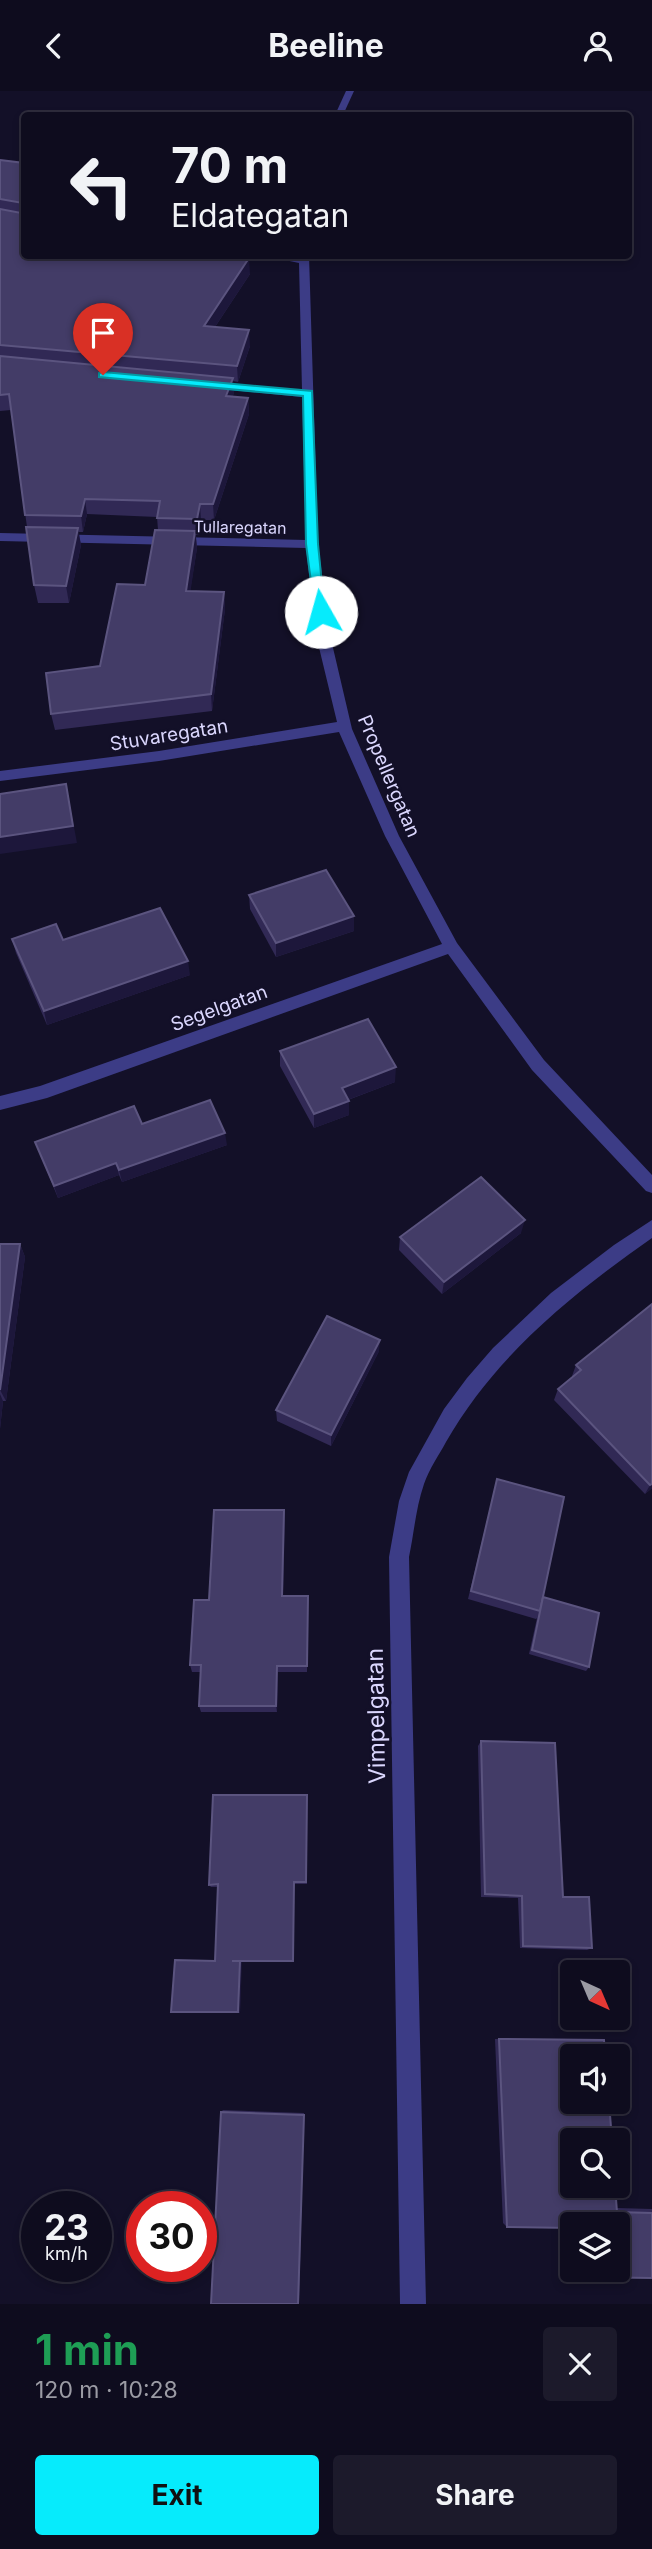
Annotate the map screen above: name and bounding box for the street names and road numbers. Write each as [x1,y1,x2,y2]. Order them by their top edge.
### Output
street label: Tullaregatan [193,516,287,538]
street label: Propellergatan [353,711,425,841]
street label: Stuvaregatan [108,714,230,756]
street label: Segelgatan [168,980,270,1036]
street label: Vimpelgatan [361,1648,391,1784]

